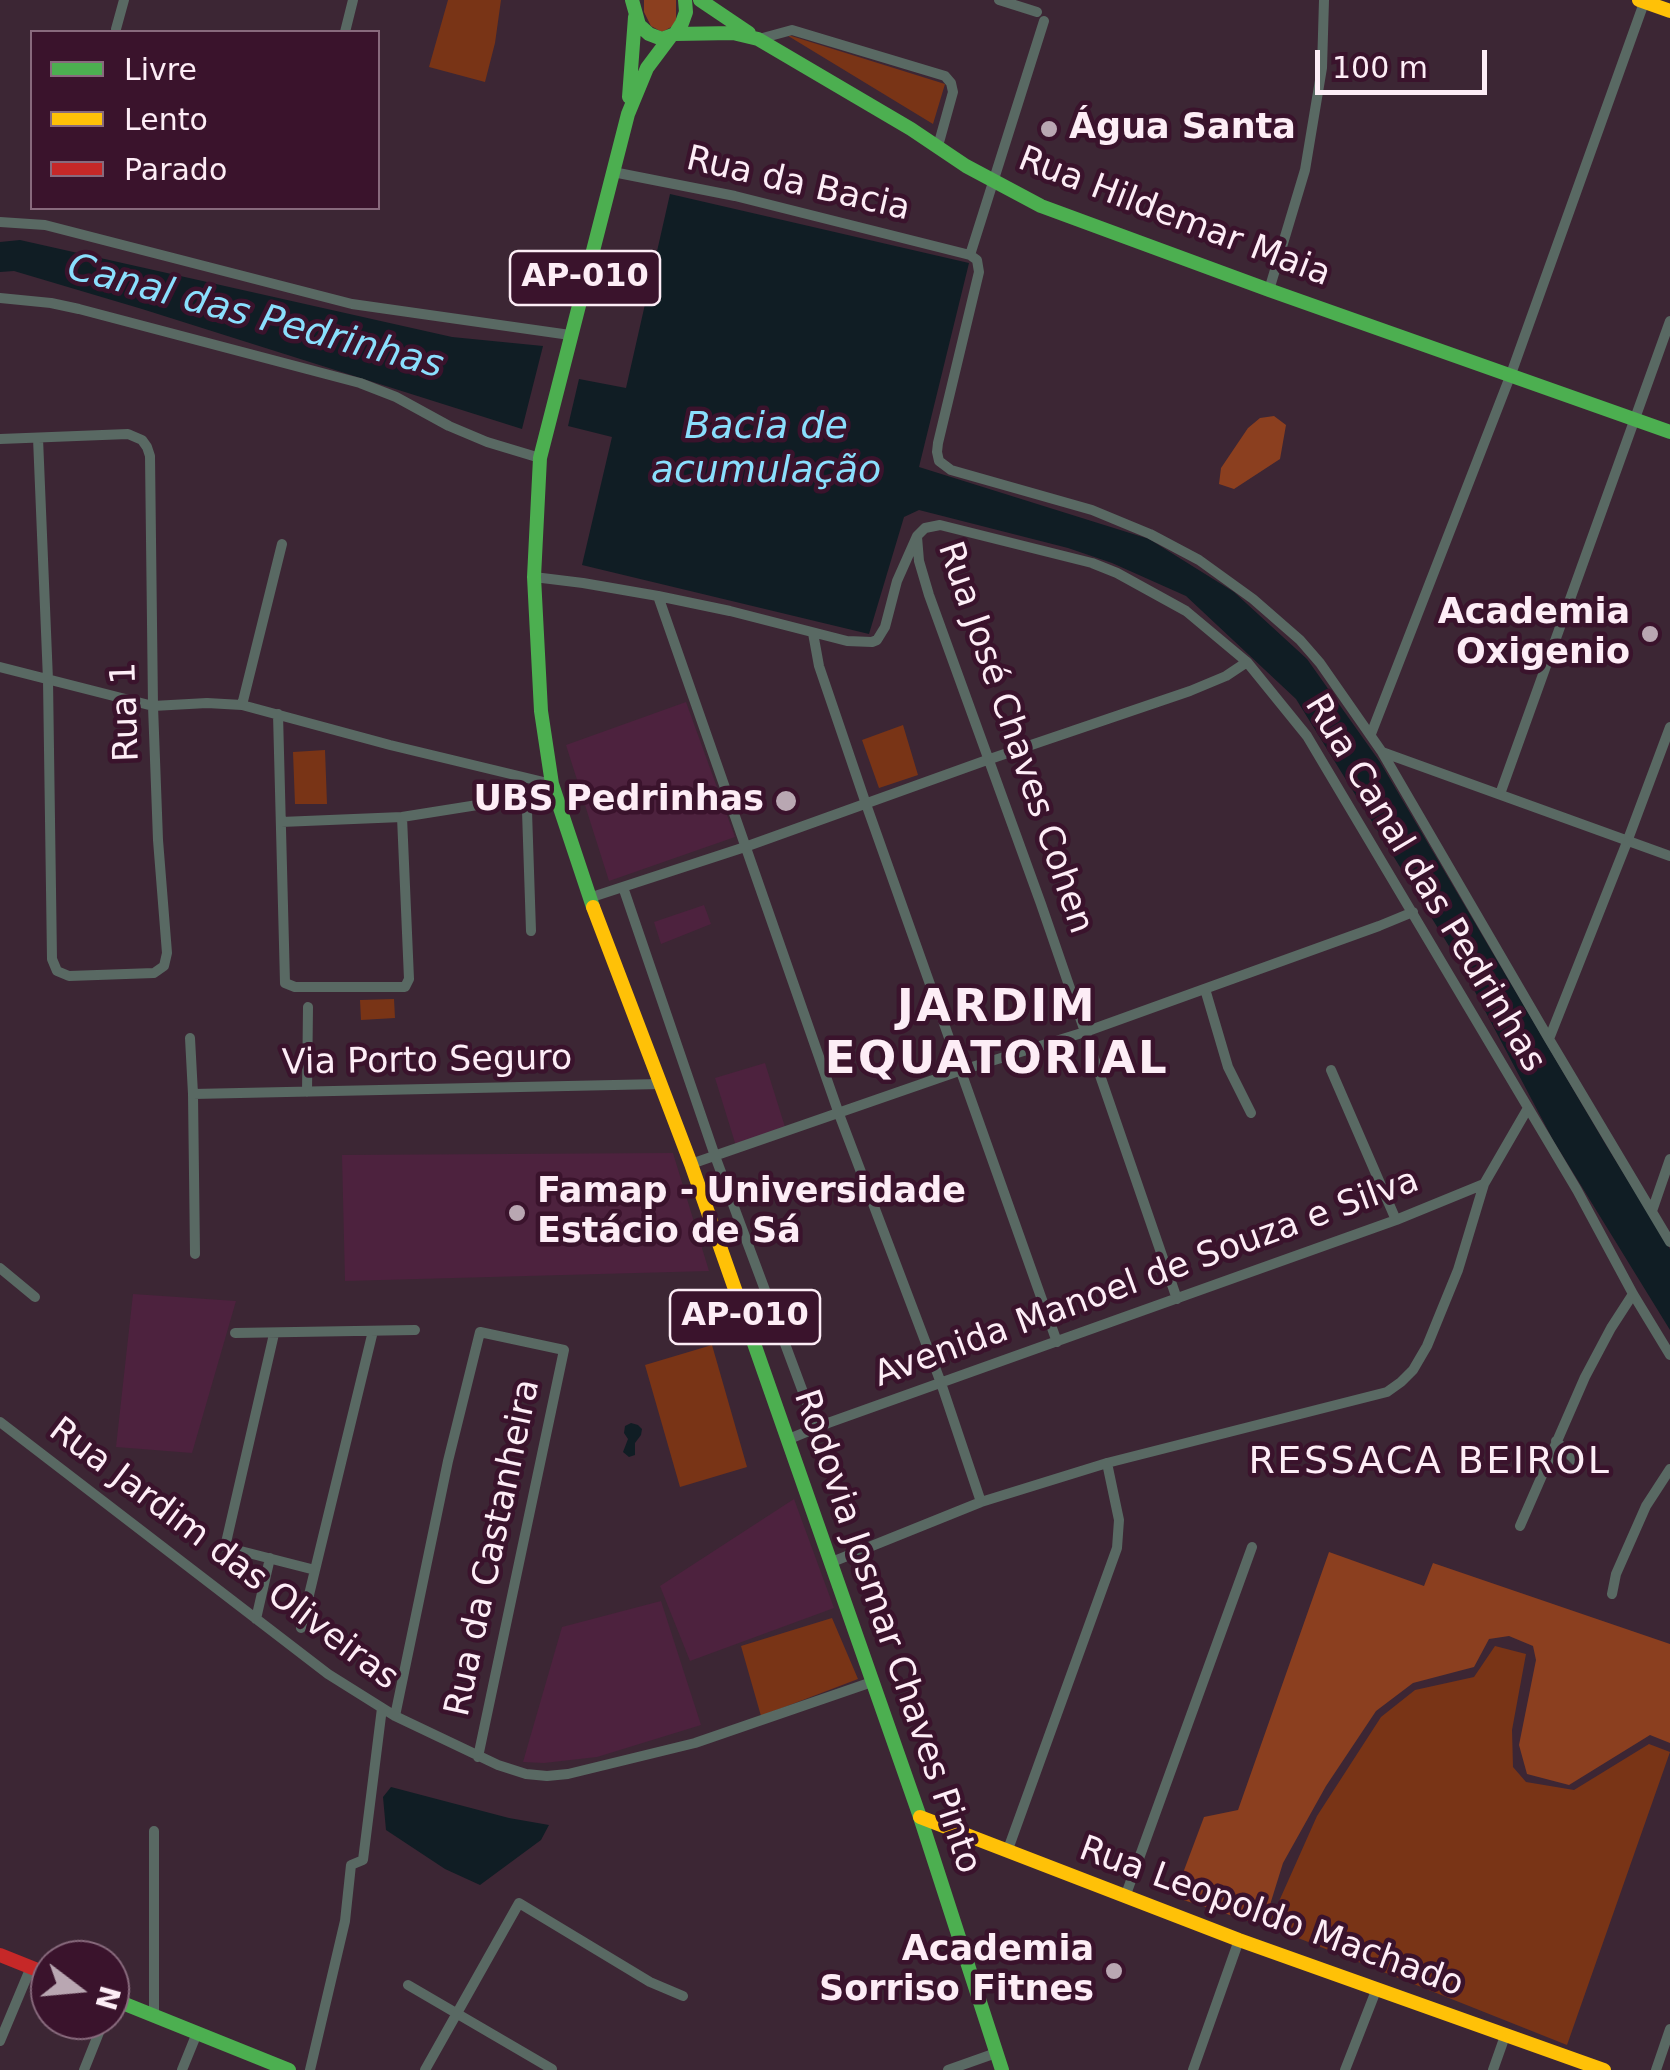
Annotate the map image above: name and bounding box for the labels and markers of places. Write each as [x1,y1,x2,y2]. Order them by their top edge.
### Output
place label: Água Santa [1069,108,1296,150]
marker: Água Santa [1038,118,1060,140]
place label: Academia Oxigenio [1438,593,1630,675]
marker: Academia Oxigenio [1639,623,1661,645]
place label: UBS Pedrinhas [474,780,764,822]
marker: UBS Pedrinhas [773,788,799,814]
place label: Famap - Universidade Estácio de Sá [537,1172,966,1254]
marker: Famap - Universidade Estácio de Sá [506,1202,528,1224]
place label: Academia Sorriso Fitnes [819,1930,1094,2012]
marker: Academia Sorriso Fitnes [1103,1960,1125,1982]

